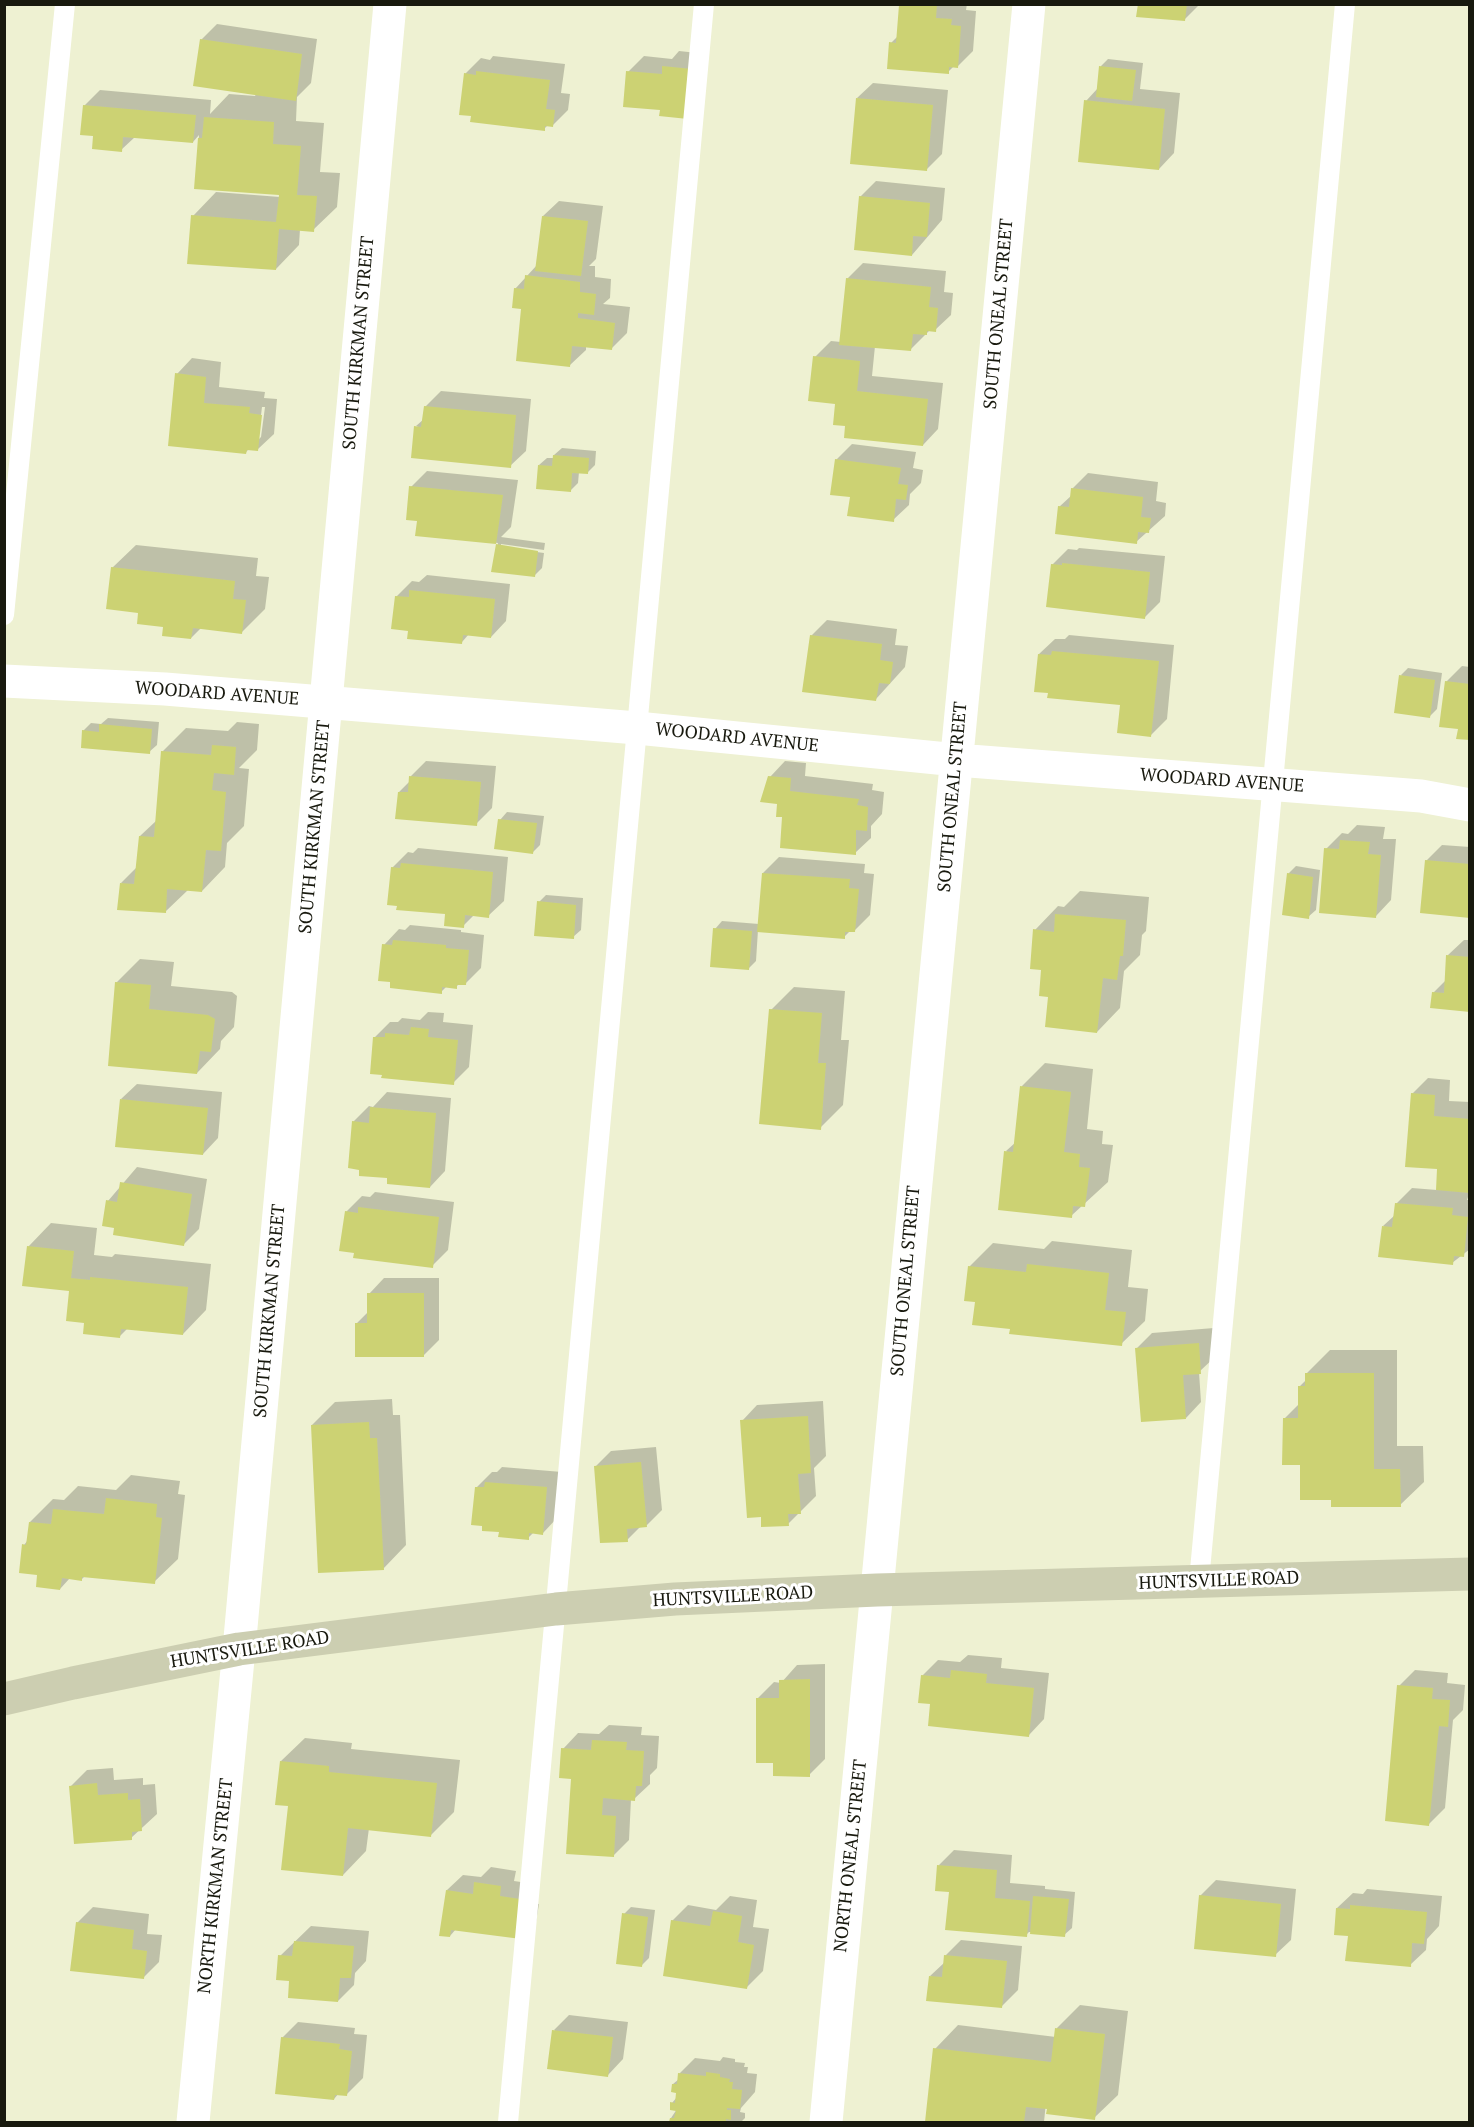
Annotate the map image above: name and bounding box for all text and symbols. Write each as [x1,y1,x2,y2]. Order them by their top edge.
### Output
street label: SOUTH ONEAL STREET [980,218,1018,410]
street label: SOUTH KIRKMAN STREET [339,235,379,451]
street label: WOODARD AVENUE [134,677,300,711]
street label: SOUTH ONEAL STREET [934,701,972,893]
street label: SOUTH KIRKMAN STREET [295,719,335,935]
street label: WOODARD AVENUE [654,719,820,757]
street label: WOODARD AVENUE [1139,764,1305,798]
street label: SOUTH ONEAL STREET [887,1185,925,1377]
street label: SOUTH KIRKMAN STREET [250,1203,290,1419]
street label: HUNTSVILLE ROAD [1138,1567,1300,1595]
street label: HUNTSVILLE ROAD [652,1582,814,1612]
street label: HUNTSVILLE ROAD [169,1627,331,1673]
street label: NORTH ONEAL STREET [830,1759,872,1953]
street label: NORTH KIRKMAN STREET [194,1777,238,1995]

